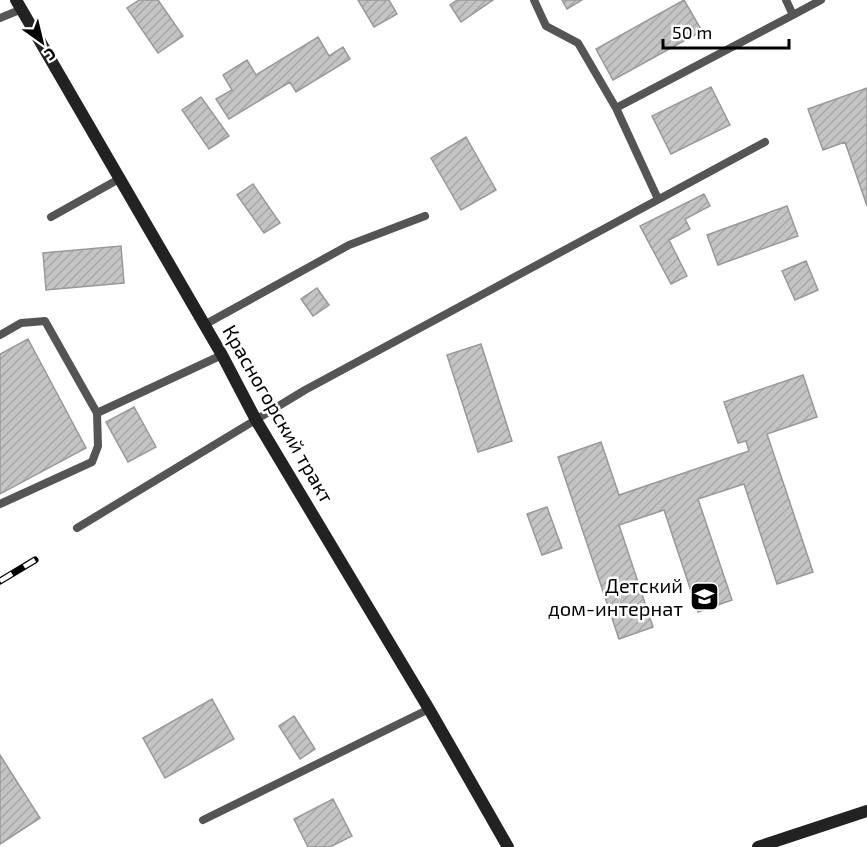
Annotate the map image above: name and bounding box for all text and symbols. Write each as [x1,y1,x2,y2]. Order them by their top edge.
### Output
north arrow [12,12,72,72]
scale bar [663,12,789,50]
text: 50 m [672,21,712,43]
text: С [41,44,60,65]
street label: Красногорский тракт [218,320,340,507]
place label: Детский дом-интернат [548,573,683,620]
school or university icon: Детский дом-интернат [688,581,720,613]

